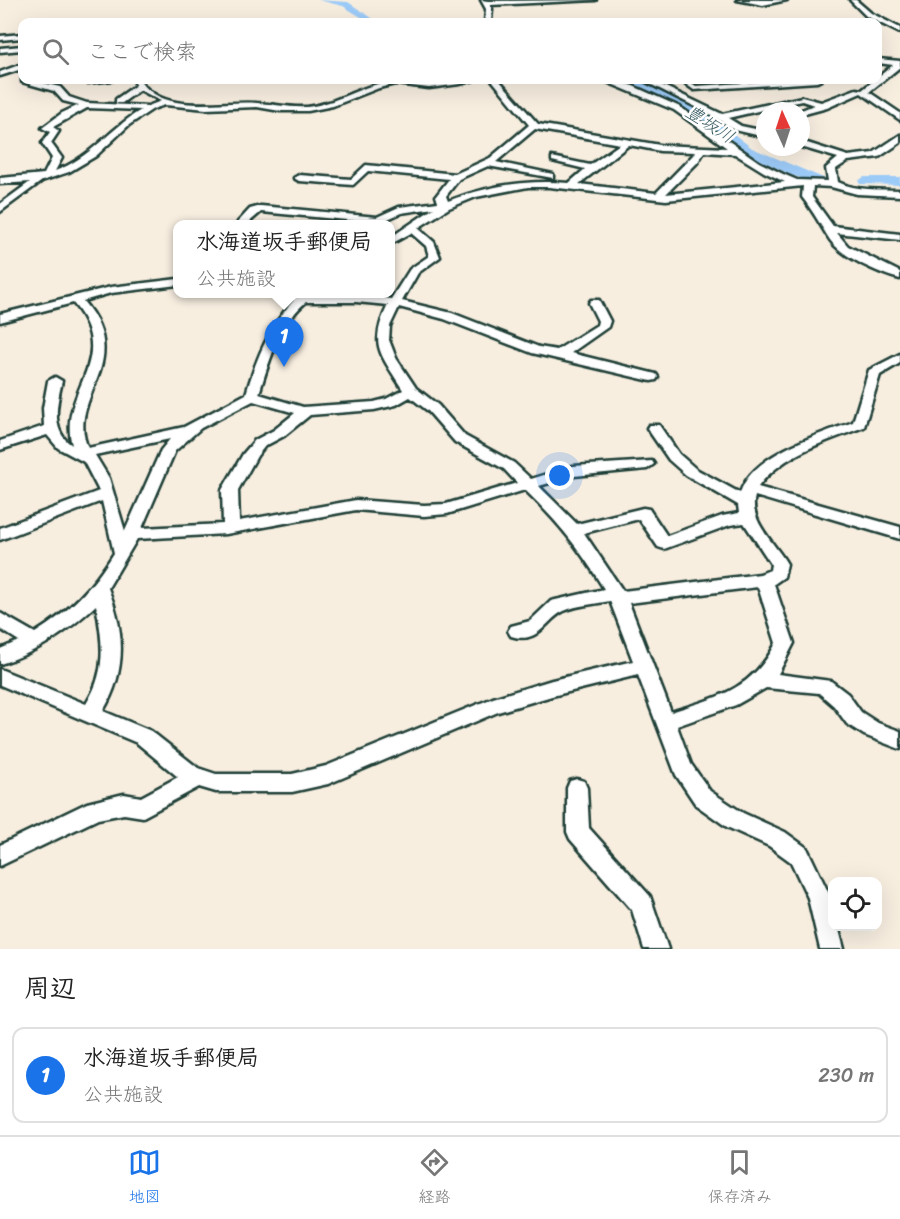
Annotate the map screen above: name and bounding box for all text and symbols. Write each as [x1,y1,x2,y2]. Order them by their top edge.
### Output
search box [18,18,882,84]
text: ここで検索 [87,32,197,71]
icon: search [39,35,72,68]
water label: 豊坂川 [679,96,741,152]
north arrow [756,102,810,156]
popup [173,220,395,298]
text: 水海道坂手郵便局 [196,222,372,261]
text: 公共施設 [196,261,276,296]
pin: 1 [264,318,304,367]
your location [545,461,574,490]
map controls [828,877,882,931]
button: locate [828,877,882,931]
text: 周辺 [24,965,76,1011]
text: 水海道坂手郵便局 [83,1038,259,1077]
text: 1 [41,1058,50,1093]
text: 230 m [818,1058,874,1093]
text: 公共施設 [83,1077,163,1112]
tab: 地図 [128,1146,161,1211]
tab: 経路 [418,1146,451,1211]
tab: 保存済み [708,1146,772,1211]

